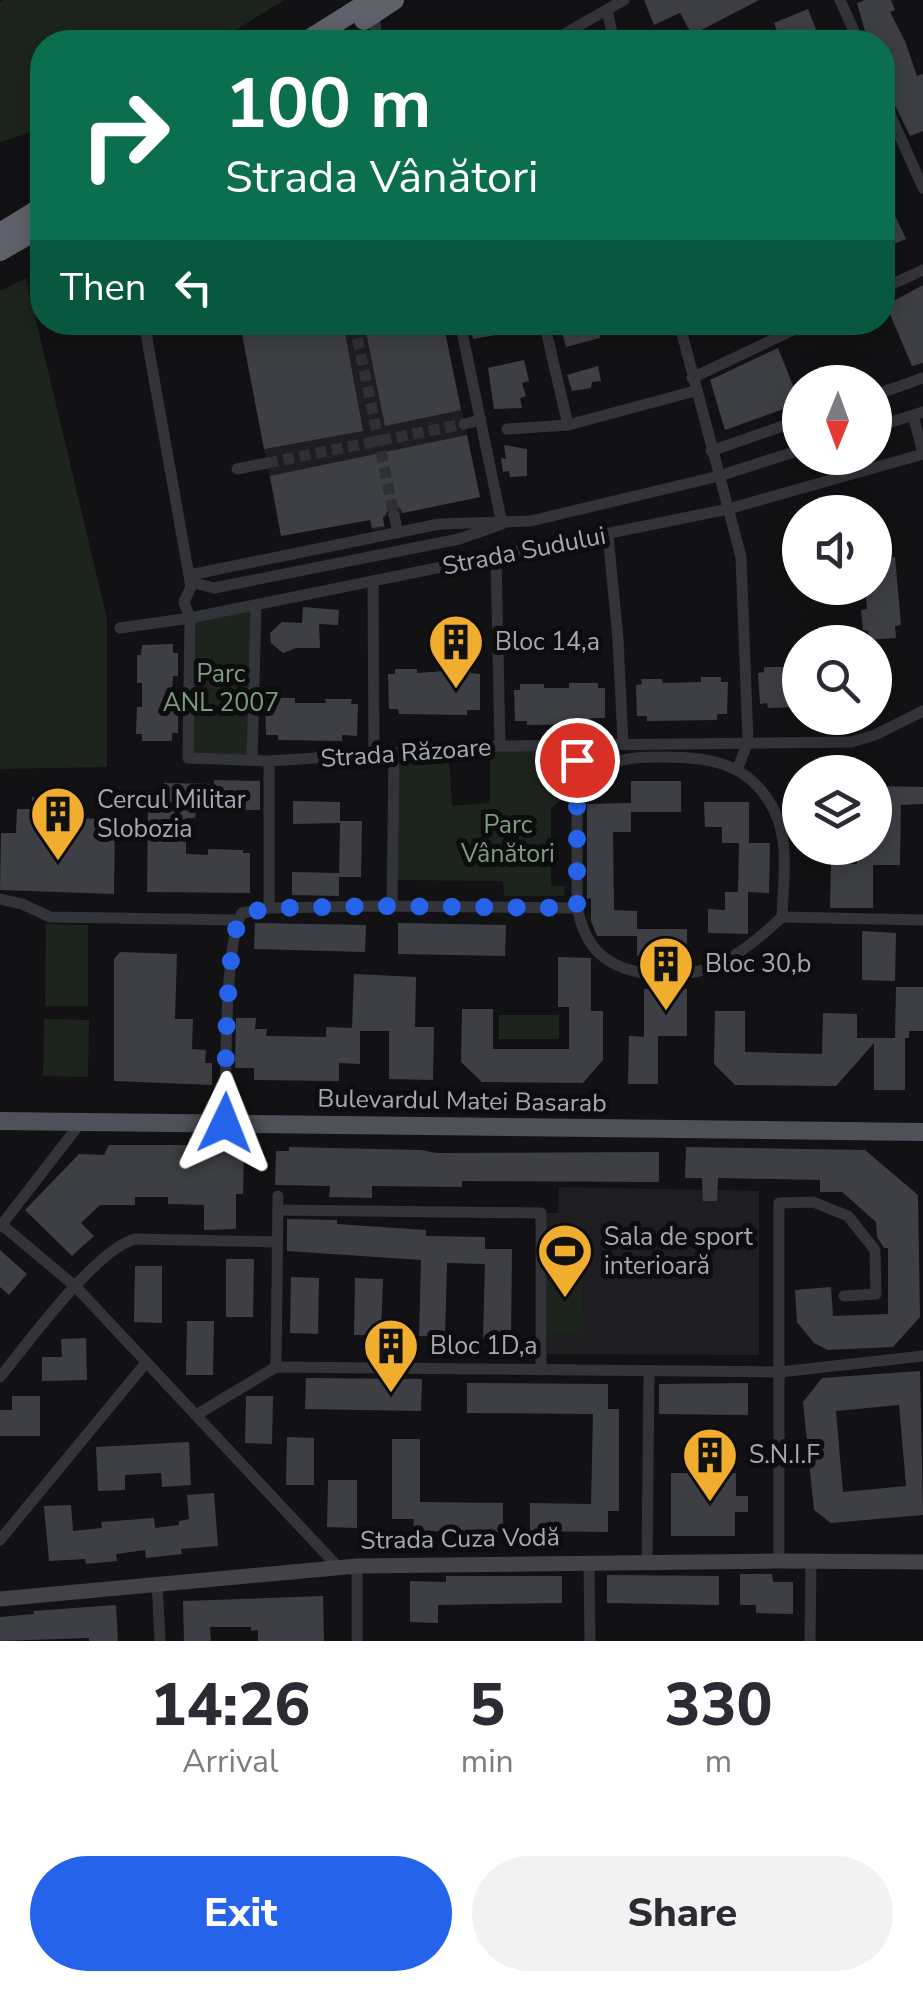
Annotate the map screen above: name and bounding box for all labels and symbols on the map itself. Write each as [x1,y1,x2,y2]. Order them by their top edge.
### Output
north arrow [782,365,892,475]
street label: Strada Sudului [439,519,609,583]
building icon: Bloc 14,a [426,612,486,691]
place label: Bloc 14,a [495,625,600,659]
park label: Parc ANL 2007 [163,657,279,720]
pin [535,718,620,803]
street label: Strada Răzoare [320,730,492,776]
place label: Cercul Militar Slobozia [97,783,246,846]
building icon: Cercul Militar Slobozia [28,784,88,863]
park label: Parc Vânători [460,808,555,871]
building icon: Bloc 30,b [636,934,696,1013]
place label: Bloc 30,b [705,947,811,981]
position arrow [173,1071,277,1175]
street label: Bulevardul Matei Basarab [317,1081,607,1121]
place label: Sala de sport interioară [604,1220,753,1283]
sports icon: Sala de sport interioară [535,1221,595,1300]
building icon: Bloc 1D,a [361,1316,421,1395]
place label: Bloc 1D,a [430,1329,538,1363]
building icon: S.N.I.F [680,1425,740,1504]
place label: S.N.I.F [749,1438,820,1472]
street label: Strada Cuza Vodă [360,1520,560,1558]

